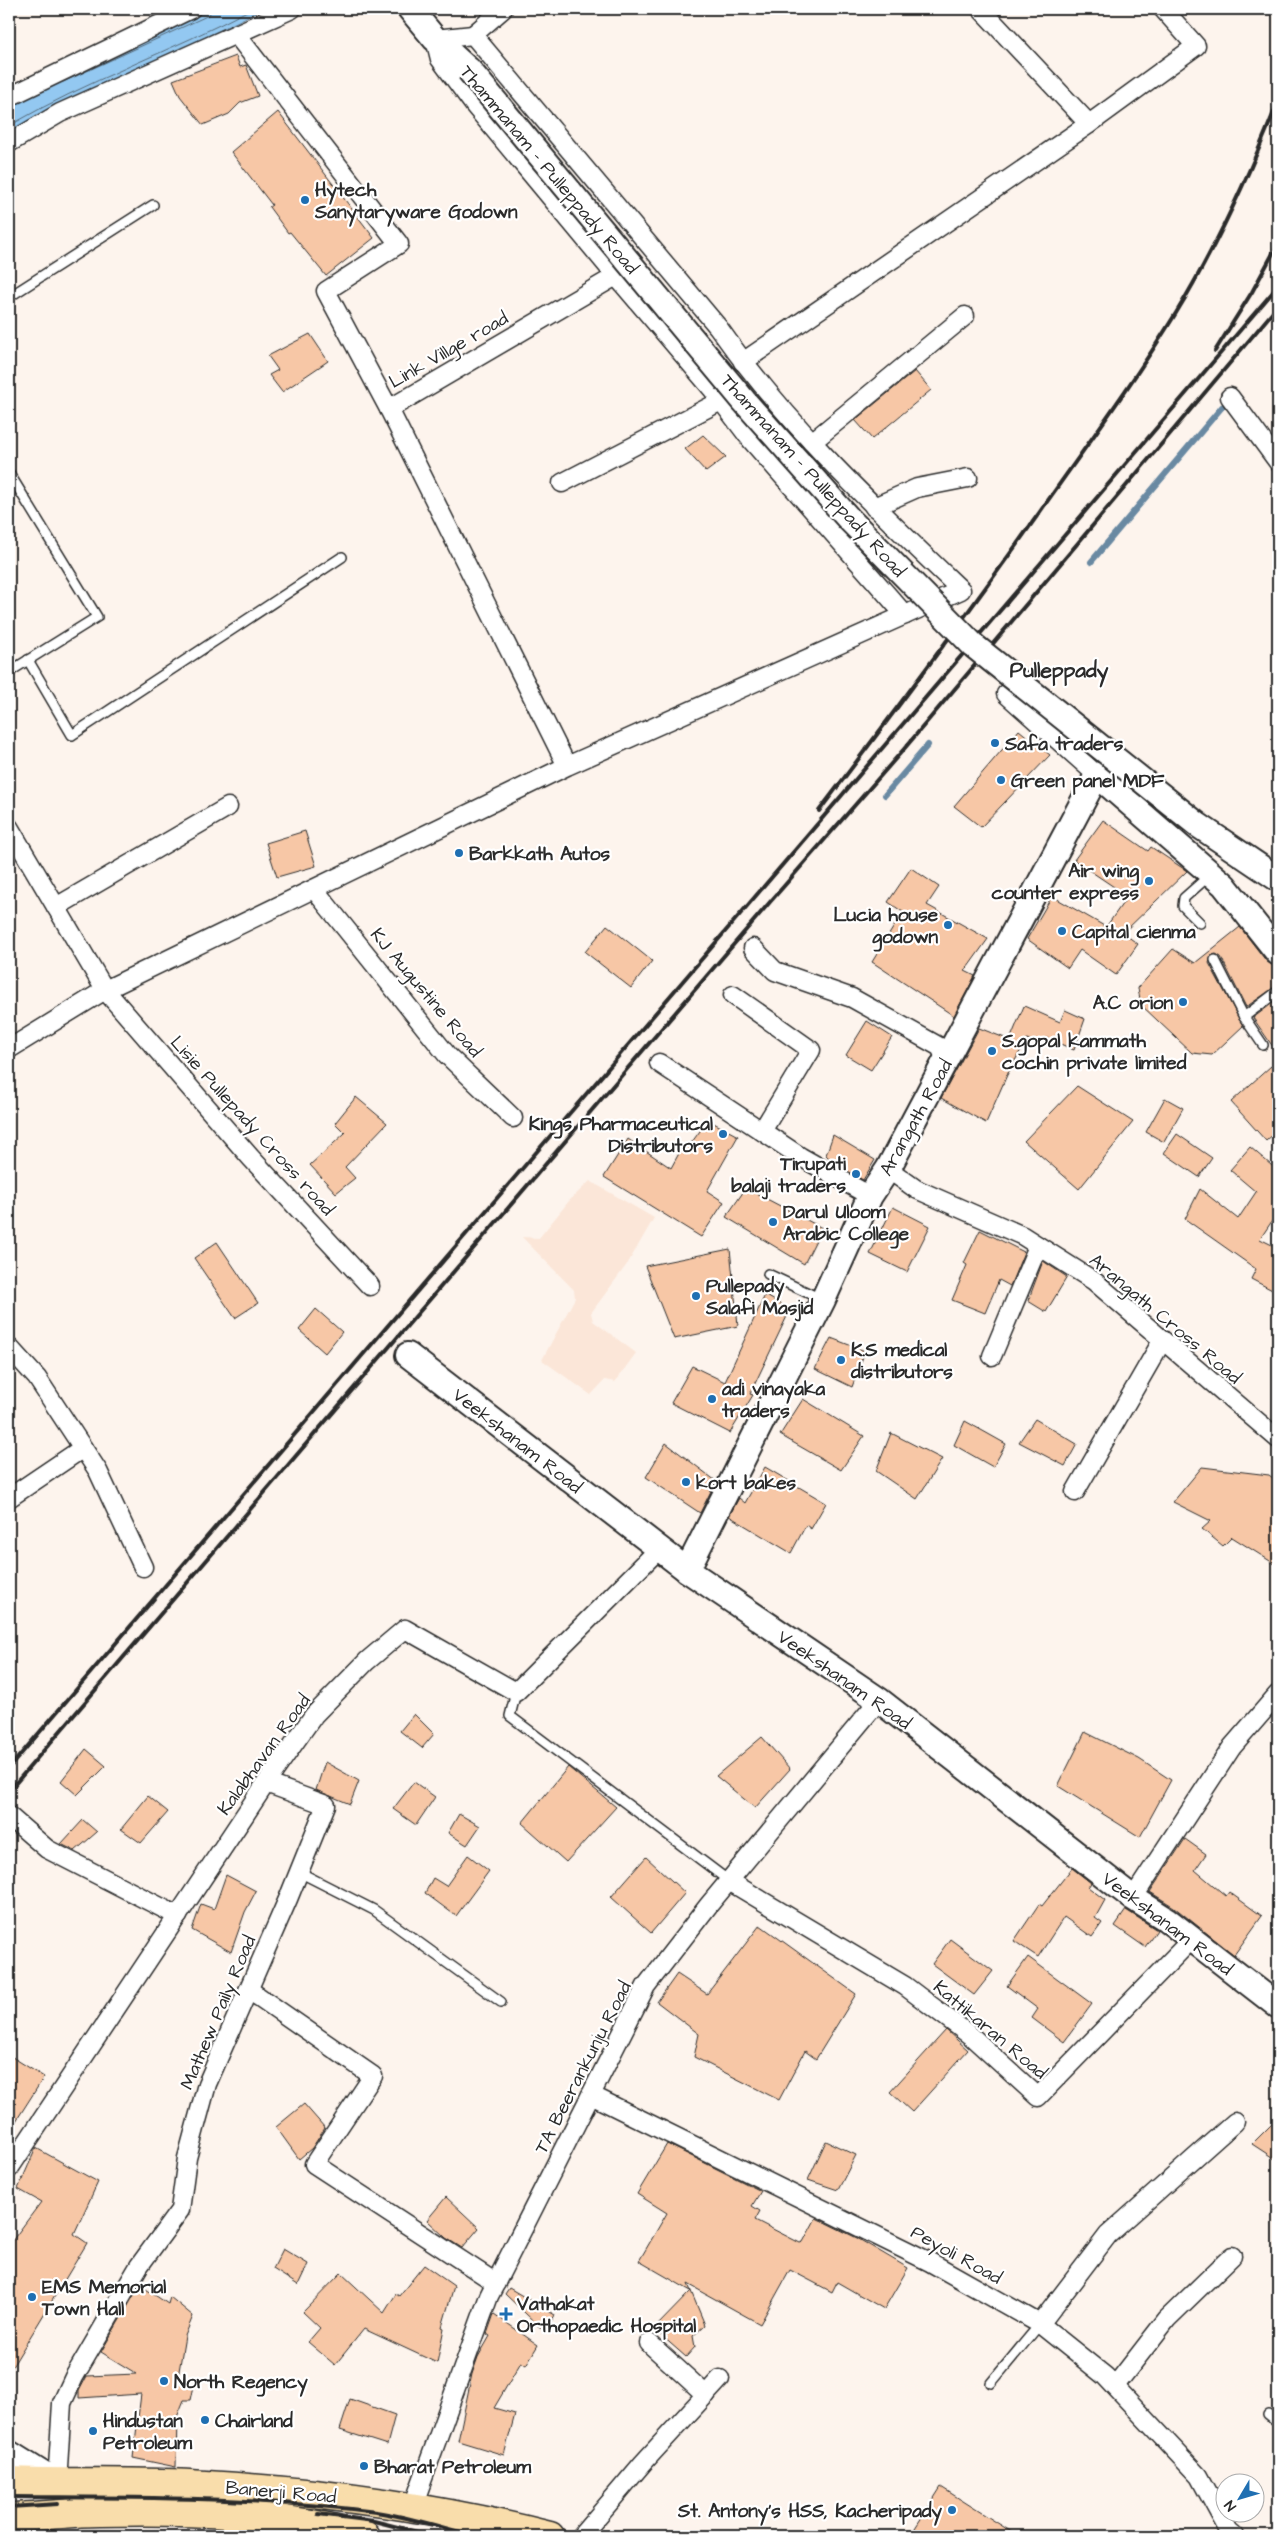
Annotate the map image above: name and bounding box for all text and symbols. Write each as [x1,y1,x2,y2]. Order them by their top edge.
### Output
street label: Thammanam - Pulleppady Road [452,60,645,281]
place label: Hytech Sanytaryware Godown [314,177,518,227]
marker: Hytech Sanytaryware Godown [299,194,311,206]
street label: Link Villge road [384,305,514,396]
street label: Thammanam - Pulleppady Road [713,368,912,585]
district label: Pulleppady [1010,656,1109,688]
place label: Safa traders [1004,731,1124,758]
marker: Safa traders [989,737,1001,749]
place label: Green panel MDF [1011,768,1165,795]
marker: Green panel MDF [995,774,1007,786]
place label: Barkkath Autos [469,841,611,868]
marker: Barkkath Autos [453,847,465,859]
place label: Air wing counter express [991,858,1139,907]
marker: Air wing counter express [1143,875,1155,887]
place label: Lucia house godown [833,902,939,952]
marker: Lucia house godown [942,919,954,931]
place label: Capital cienma [1072,919,1196,946]
street label: KJ Augustine Road [363,922,488,1064]
marker: Capital cienma [1056,925,1068,937]
place label: A.C orion [1093,990,1173,1017]
marker: A.C orion [1177,996,1189,1008]
place label: S.gopal kammath cochin private limited [1001,1028,1187,1077]
street label: Lisie Pullepady Cross road [163,1030,340,1223]
marker: S.gopal kammath cochin private limited [986,1045,998,1057]
street label: Arangath Road [873,1054,961,1181]
place label: Kings Pharmaceutical Distributors [529,1111,713,1160]
marker: Kings Pharmaceutical Distributors [717,1128,729,1140]
place label: Tirupati balaji traders [731,1151,846,1200]
marker: Tirupati balaji traders [850,1168,862,1180]
place label: Darul Uloom Arabic College [783,1199,910,1249]
marker: Darul Uloom Arabic College [767,1216,779,1228]
street label: Arangath Cross Road [1083,1247,1247,1392]
place label: Pullepady Salafi Masjid [705,1273,813,1322]
marker: Pullepady Salafi Masjid [690,1290,702,1302]
place label: K.S medical distributors [850,1337,953,1386]
marker: K.S medical distributors [835,1354,847,1366]
place label: adi vinayaka traders [721,1376,826,1425]
street label: Veekshanam Road [447,1382,588,1501]
marker: adi vinayaka traders [706,1393,718,1405]
place label: kort bakes [696,1470,796,1497]
marker: kort bakes [680,1476,692,1488]
street label: Veekshanam Road [772,1624,917,1737]
street label: Kalabhavan Road [211,1689,318,1821]
street label: Veekshanam Road [1096,1866,1238,1983]
street label: Mathew Paily Road [174,1931,264,2094]
street label: Kattikaran Road [927,1974,1053,2086]
street label: TA Beerankunju Road [528,1976,639,2159]
street label: Peyoli Road [905,2219,1007,2293]
place label: EMS Memorial Town Hall [41,2274,166,2323]
marker: EMS Memorial Town Hall [26,2291,38,2303]
place label: Vathakat Orthopaedic Hospital [516,2291,696,2340]
marker: Vathakat Orthopaedic Hospital [499,2307,513,2321]
place label: North Regency [174,2369,308,2397]
marker: North Regency [158,2375,170,2387]
place label: Hindustan Petroleum [103,2408,193,2457]
place label: Chairland [215,2408,293,2435]
marker: Chairland [199,2414,211,2426]
marker: Hindustan Petroleum [87,2425,99,2437]
place label: Bharat Petroleum [374,2454,532,2481]
marker: Bharat Petroleum [358,2460,370,2472]
north arrow [1214,2472,1264,2522]
street label: Banerji Road [224,2474,338,2511]
text: N [1220,2496,1241,2515]
place label: St. Antony's HSS, Kacheripady [677,2498,943,2526]
marker: St. Antony's HSS, Kacheripady [946,2504,958,2516]

